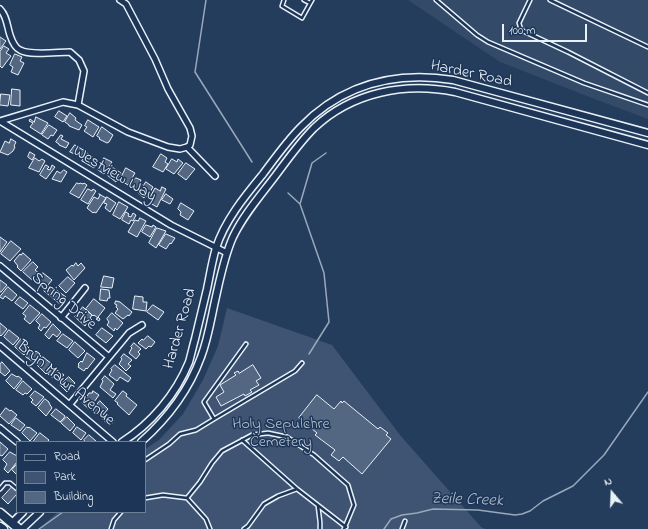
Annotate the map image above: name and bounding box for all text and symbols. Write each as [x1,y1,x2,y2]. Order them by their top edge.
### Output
scale bar [504,16,589,42]
text: 100 m [509,22,536,40]
street label: Harder Road [429,57,513,93]
street label: Westview Way [69,143,159,207]
street label: Spring Drive [26,269,100,335]
street label: Harder Road [160,287,202,371]
street label: Bryn Mawr Avenue [12,337,118,431]
park label: Holy Sepulchre Cemetery [232,415,330,453]
legend [16,441,146,513]
text: Road [54,448,80,466]
text: Park [54,468,76,486]
north arrow [592,473,632,513]
text: N [602,473,614,490]
text: Building [54,488,93,506]
water label: Zeile Creek [430,490,504,512]

